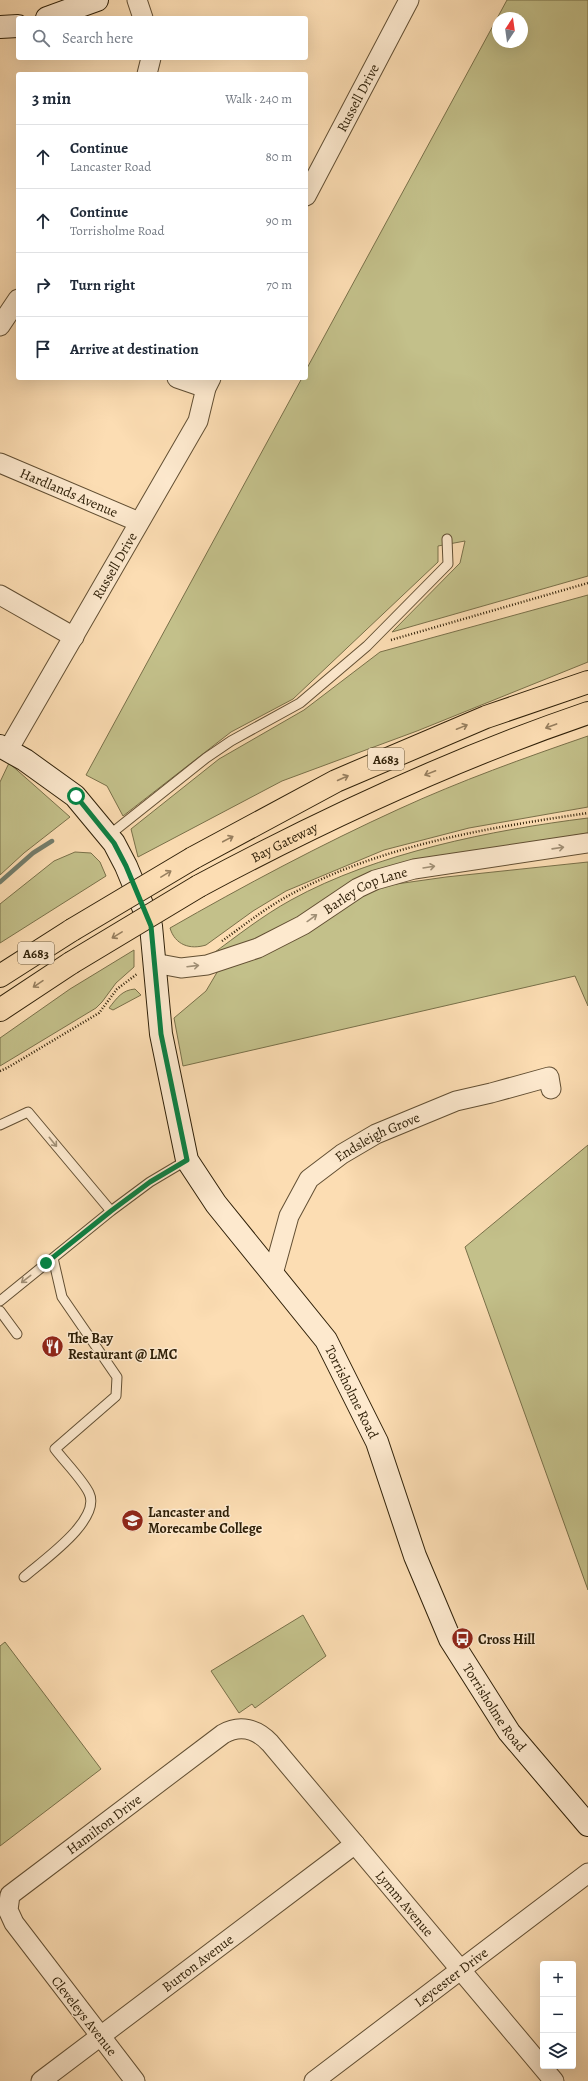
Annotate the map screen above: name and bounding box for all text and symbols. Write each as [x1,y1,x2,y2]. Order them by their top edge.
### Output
north arrow [492,12,528,48]
search box [16,16,308,60]
icon: search [30,27,52,49]
text: Search here [62,28,133,48]
street label: Russell Drive [332,60,383,135]
text: 3 min [32,87,71,110]
text: Walk · 240 m [225,90,292,107]
text: Continue [70,138,128,158]
icon: ahead [32,146,54,168]
text: 80 m [265,148,292,165]
text: Lancaster Road [70,158,151,175]
text: Continue [70,202,128,222]
icon: ahead [32,210,54,232]
text: 90 m [266,212,292,229]
text: Torrisholme Road [70,222,165,239]
icon: right [32,274,54,296]
text: Turn right [70,275,135,295]
text: 70 m [266,276,292,293]
icon: arrive [32,338,54,360]
text: Arrive at destination [70,339,199,359]
street label: Hardlands Avenue [17,463,121,522]
street label: Russell Drive [88,529,141,603]
one-way arrow [455,723,467,730]
one-way arrow [546,723,558,731]
road number: A683 [368,748,404,770]
one-way arrow [425,770,437,778]
one-way arrow [336,774,348,782]
route start [67,787,85,805]
street label: Bay Gateway [248,817,322,867]
one-way arrow [222,835,234,843]
one-way arrow [551,844,564,852]
street label: Barley Cop Lane [319,862,409,918]
one-way arrow [422,863,435,871]
one-way arrow [160,870,172,878]
one-way arrow [306,914,317,922]
one-way arrow [111,932,123,940]
road number: A683 [18,942,54,964]
one-way arrow [186,962,199,970]
one-way arrow [33,980,44,988]
street label: Endsleigh Grove [331,1108,423,1166]
one-way arrow [48,1137,57,1148]
route end [37,1254,55,1272]
one-way arrow [21,1274,32,1283]
place label: The Bay Restaurant @ LMC [68,1329,178,1364]
restaurant icon: The Bay Restaurant @ LMC [40,1333,66,1359]
street label: Torrisholme Road [321,1342,383,1442]
place label: Lancaster and Morecambe College [148,1503,263,1538]
school or university icon: Lancaster and Morecambe College [119,1507,145,1533]
bus stop icon: Cross Hill [450,1626,476,1652]
place label: Cross Hill [478,1630,535,1649]
street label: Torrisholme Road [458,1660,531,1756]
street label: Hamilton Drive [62,1790,145,1859]
street label: Lymm Avenue [371,1866,438,1940]
street label: Burton Avenue [158,1930,237,1996]
street label: Leycester Drive [410,1943,492,2011]
map controls [540,1961,576,2069]
button: + [540,1961,576,1997]
street label: Cleveleys Avenue [47,1972,121,2060]
button: − [540,1997,576,2033]
button: layers [540,2033,576,2069]

